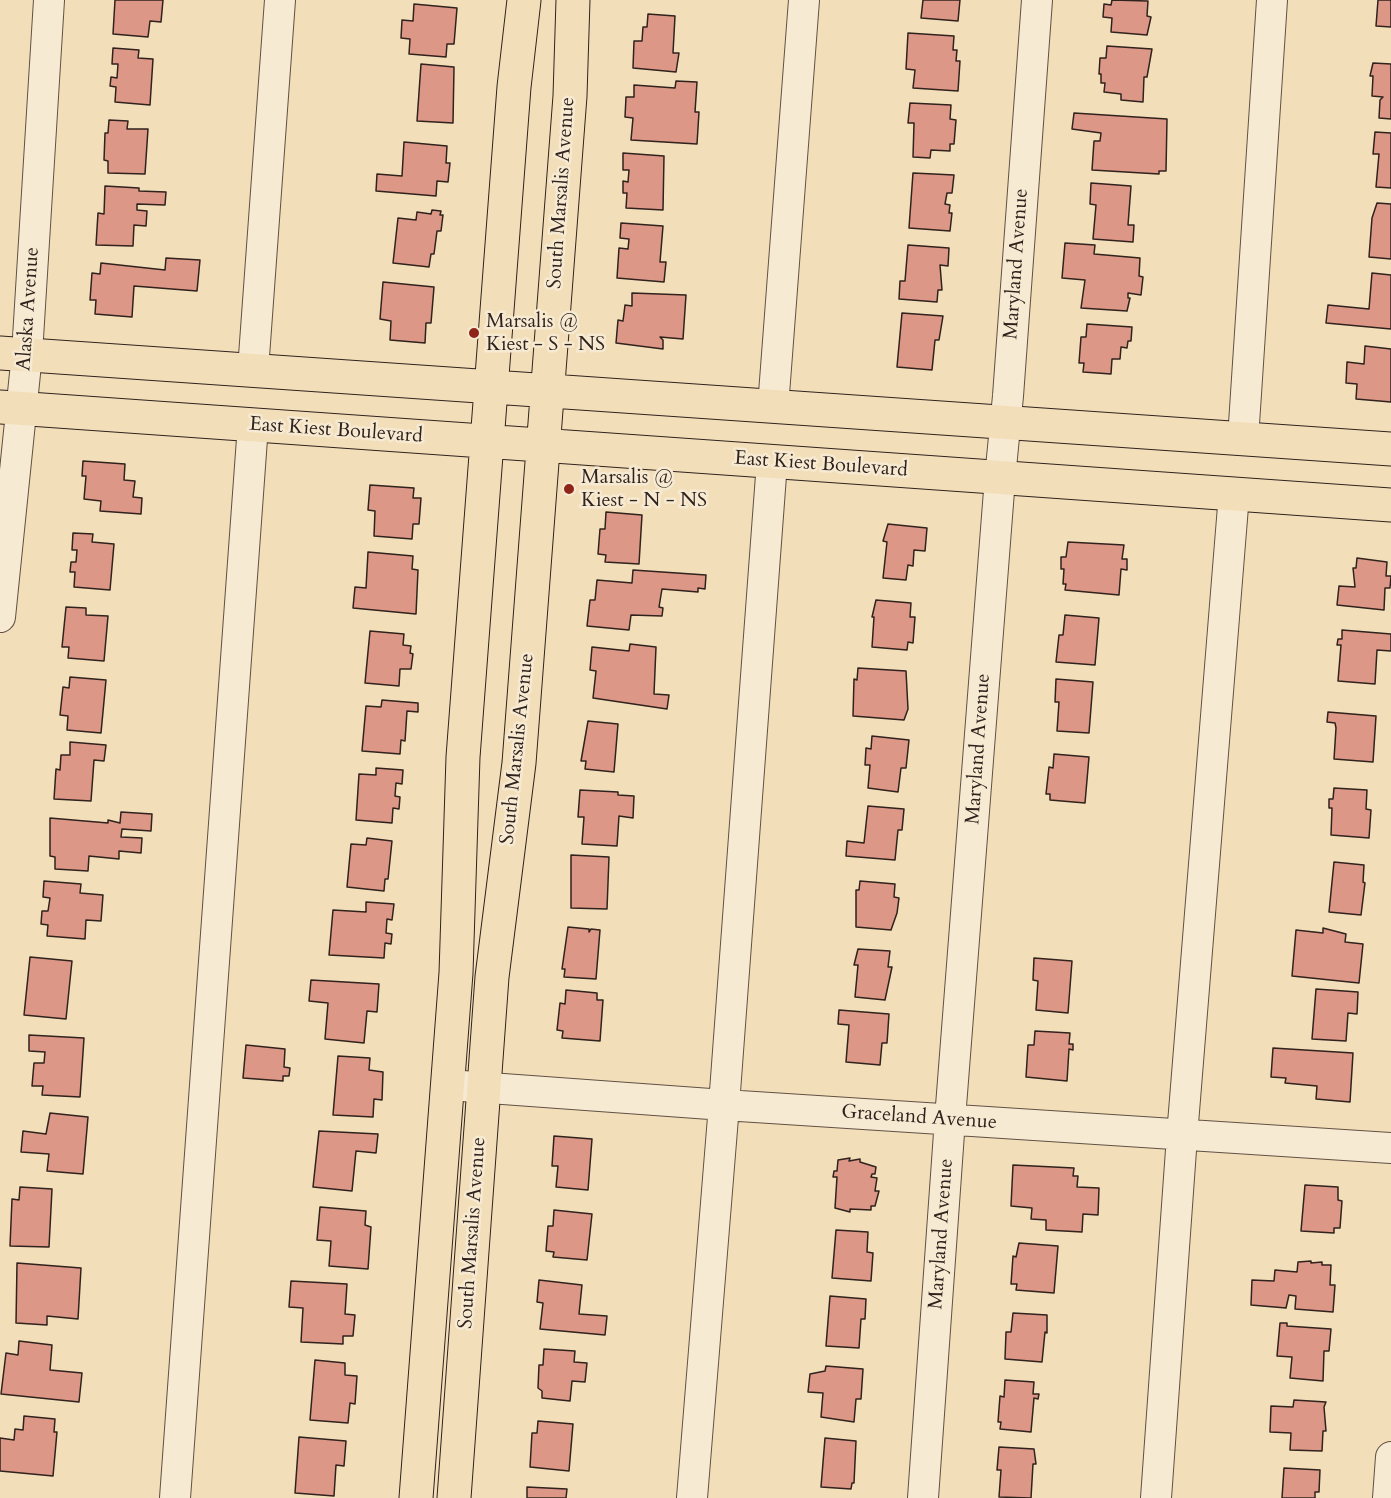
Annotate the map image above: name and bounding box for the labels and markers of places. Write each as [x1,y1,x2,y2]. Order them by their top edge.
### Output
place label: Marsalis @ Kiest - S - NS [486,310,605,357]
marker: Marsalis @ Kiest - S - NS [467,326,481,340]
place label: Marsalis @ Kiest - N - NS [581,466,707,513]
marker: Marsalis @ Kiest - N - NS [562,482,576,496]

